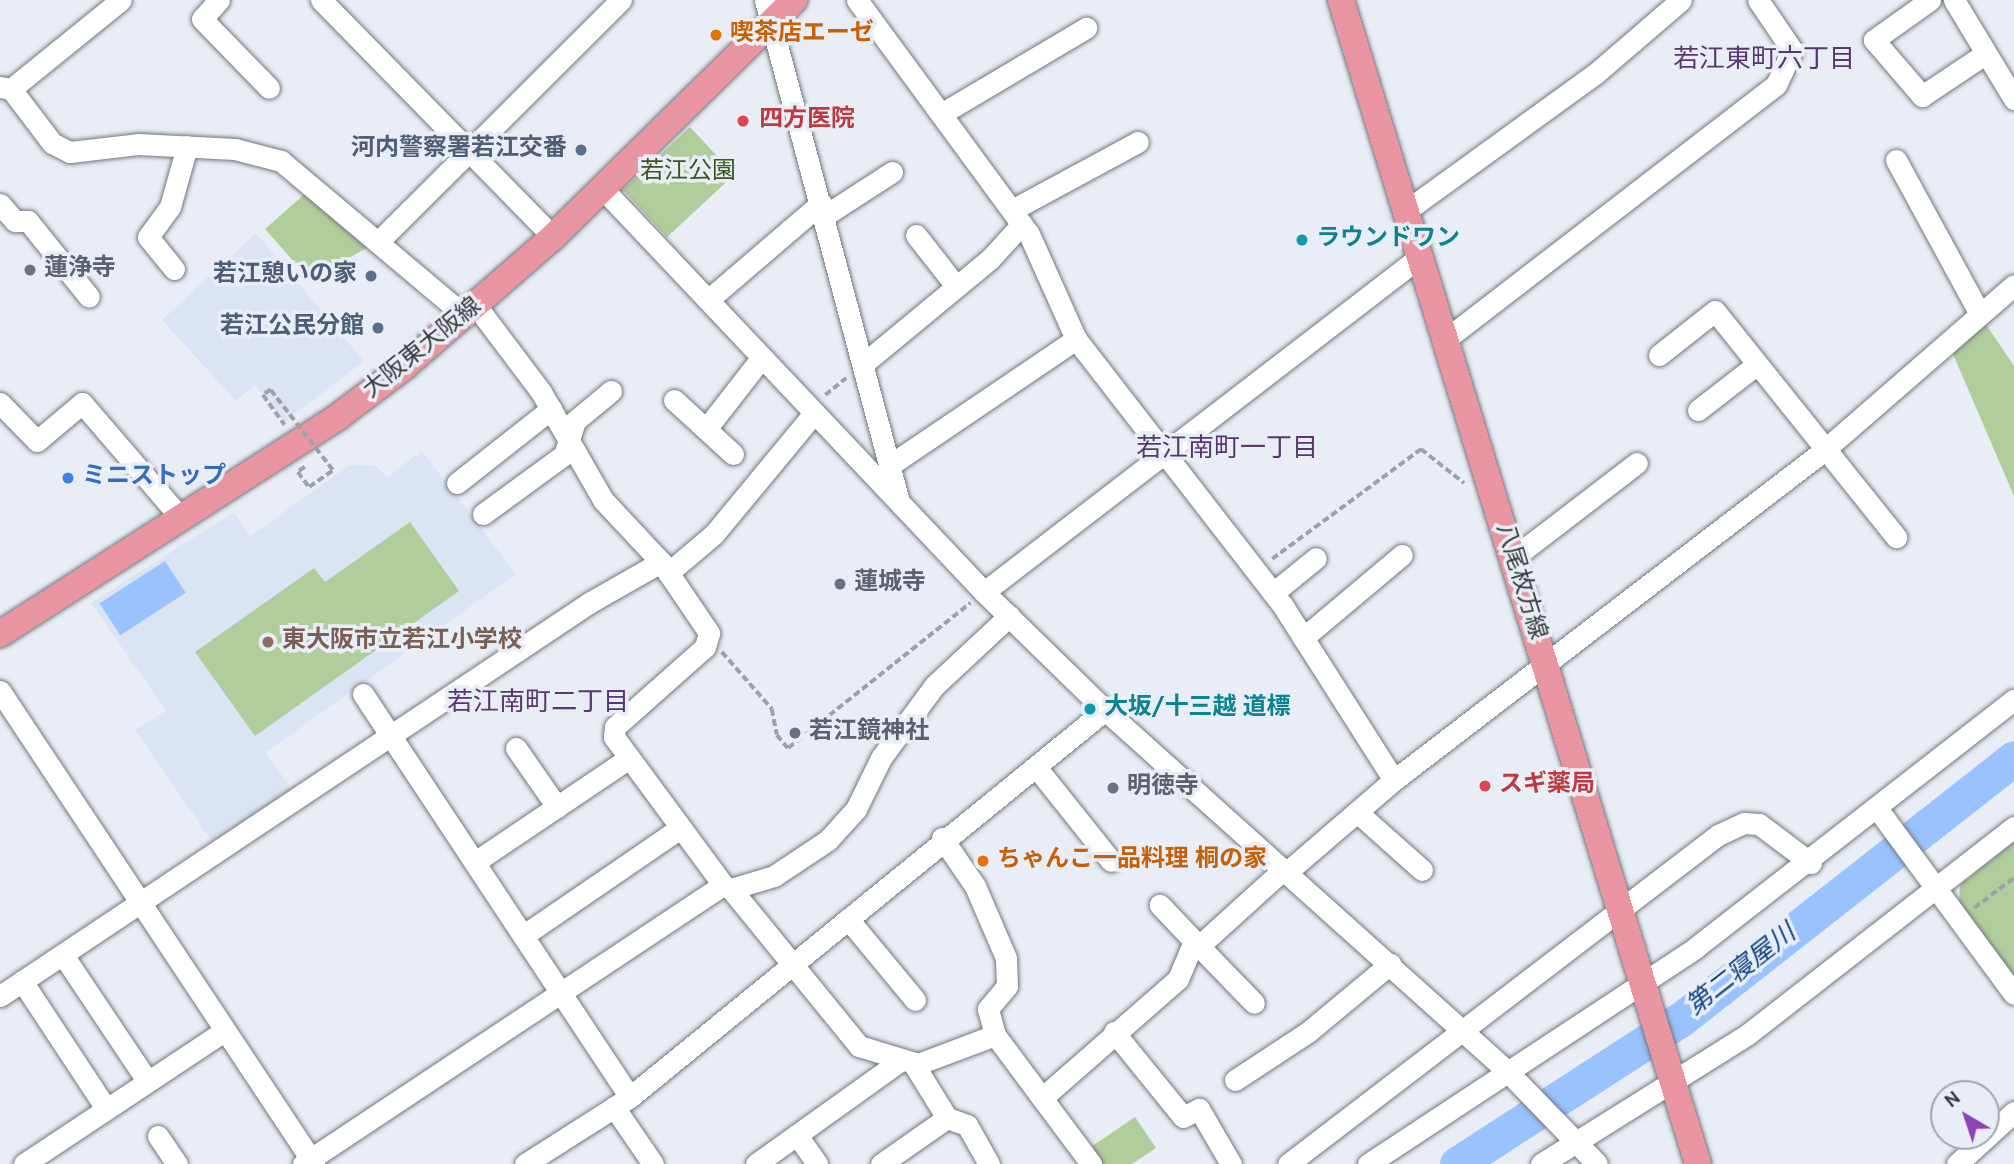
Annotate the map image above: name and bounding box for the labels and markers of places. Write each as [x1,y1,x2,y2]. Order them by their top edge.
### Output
place label: 喫茶店エーゼ [730,21,874,49]
marker: 喫茶店エーゼ [708,27,724,43]
place label: 四方医院 [759,107,855,135]
marker: 四方医院 [733,111,753,131]
place label: 河内警察署若江交番 [351,136,567,164]
marker: 河内警察署若江交番 [573,142,589,158]
place label: ラウンドワン [1316,226,1460,254]
marker: ラウンドワン [1294,232,1310,248]
place label: 蓮浄寺 [44,256,116,284]
marker: 蓮浄寺 [22,262,38,278]
place label: 若江憩いの家 [213,262,357,290]
marker: 若江憩いの家 [363,268,379,284]
place label: 若江公民分館 [220,314,364,342]
marker: 若江公民分館 [370,320,386,336]
place label: ミニストップ [82,464,226,492]
marker: ミニストップ [60,470,76,486]
place label: 蓮城寺 [854,570,926,598]
marker: 蓮城寺 [832,576,848,592]
place label: 東大阪市立若江小学校 [282,628,522,656]
marker: 東大阪市立若江小学校 [260,634,276,650]
place label: 大坂/十三越 道標 [1104,695,1291,723]
marker: 大坂/十三越 道標 [1082,701,1098,717]
place label: 若江鏡神社 [809,719,929,747]
marker: 若江鏡神社 [787,725,803,741]
place label: スギ薬局 [1499,772,1595,800]
place label: 明徳寺 [1127,774,1199,802]
marker: スギ薬局 [1477,778,1493,794]
marker: 明徳寺 [1105,780,1121,796]
place label: ちゃんこ一品料理 桐の家 [997,847,1267,875]
marker: ちゃんこ一品料理 桐の家 [975,853,991,869]

